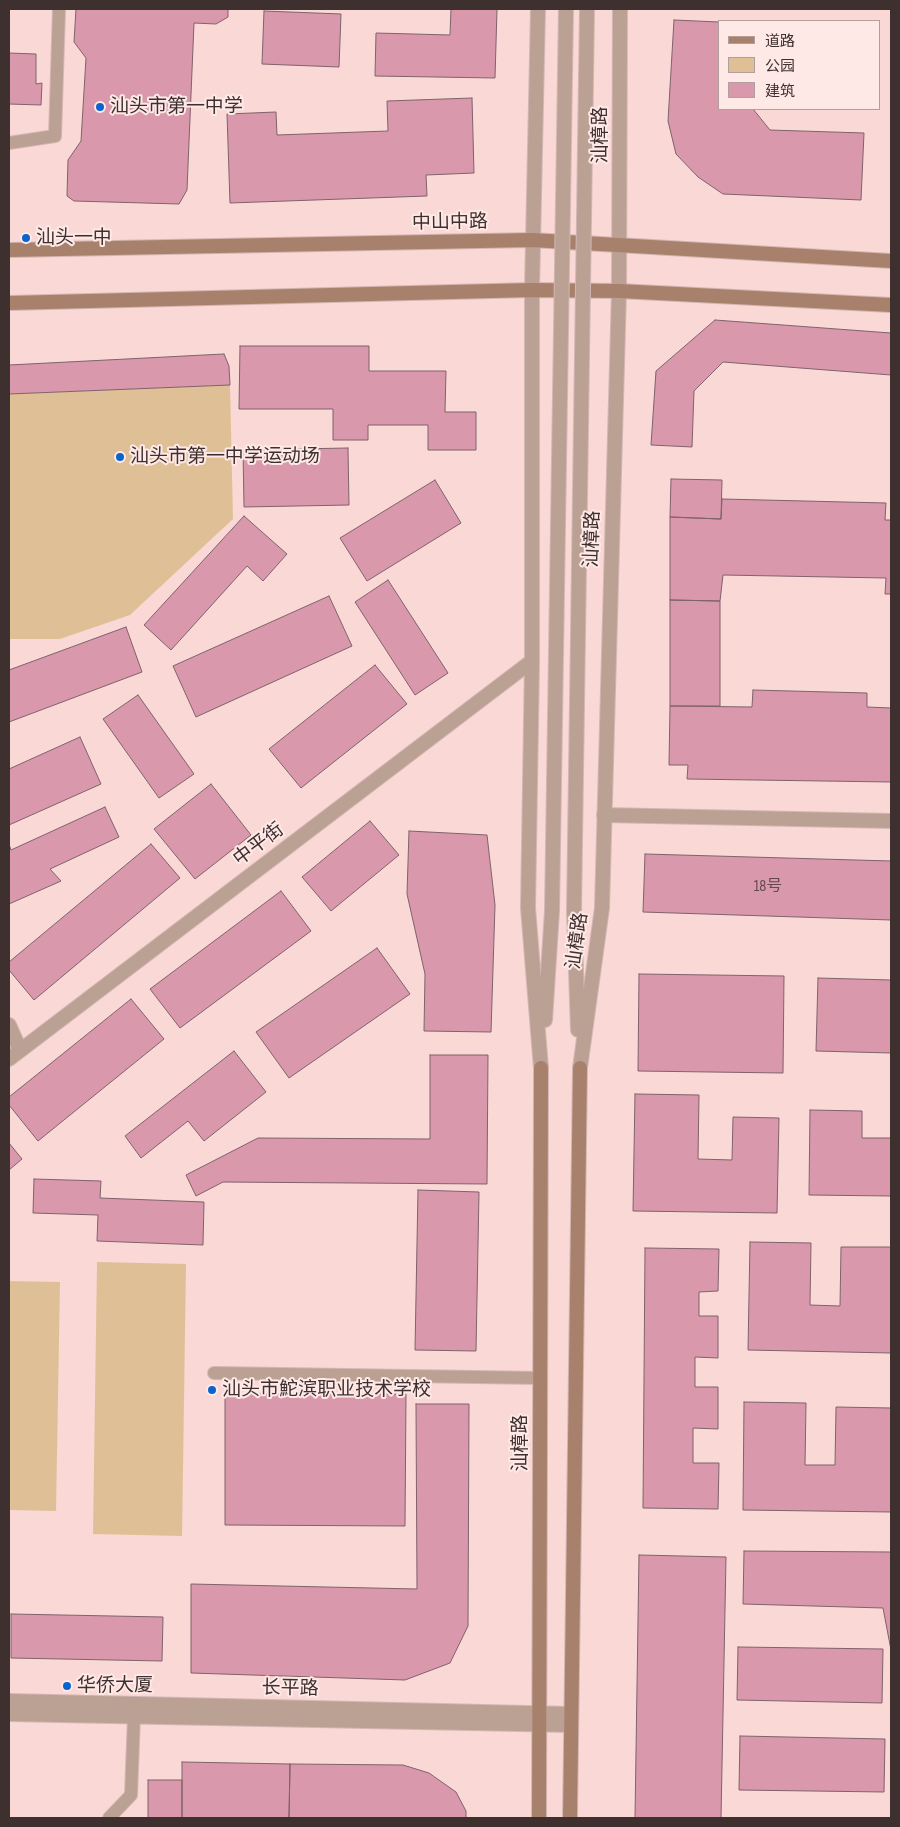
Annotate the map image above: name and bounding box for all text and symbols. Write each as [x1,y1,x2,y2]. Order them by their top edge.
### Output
legend [718,20,880,110]
text: 道路 [765,32,795,51]
text: 公园 [765,57,795,76]
text: 建筑 [765,82,795,101]
place label: 汕头市第一中学 [110,96,243,118]
marker: 汕头市第一中学 [94,101,106,113]
street label: 汕樟路 [590,107,612,163]
street label: 中山中路 [412,211,488,235]
place label: 汕头一中 [36,227,112,249]
marker: 汕头一中 [20,232,32,244]
place label: 汕头市第一中学运动场 [130,446,320,468]
marker: 汕头市第一中学运动场 [114,451,126,463]
street label: 汕樟路 [581,510,605,568]
street label: 中平街 [229,819,289,871]
house number: 18号 [754,877,782,897]
street label: 汕樟路 [563,911,593,971]
place label: 汕头市鮀滨职业技术学校 [222,1379,431,1401]
marker: 汕头市鮀滨职业技术学校 [206,1384,218,1396]
street label: 汕樟路 [510,1415,532,1471]
place label: 华侨大厦 [77,1675,153,1697]
street label: 长平路 [261,1677,319,1701]
marker: 华侨大厦 [61,1680,73,1692]

